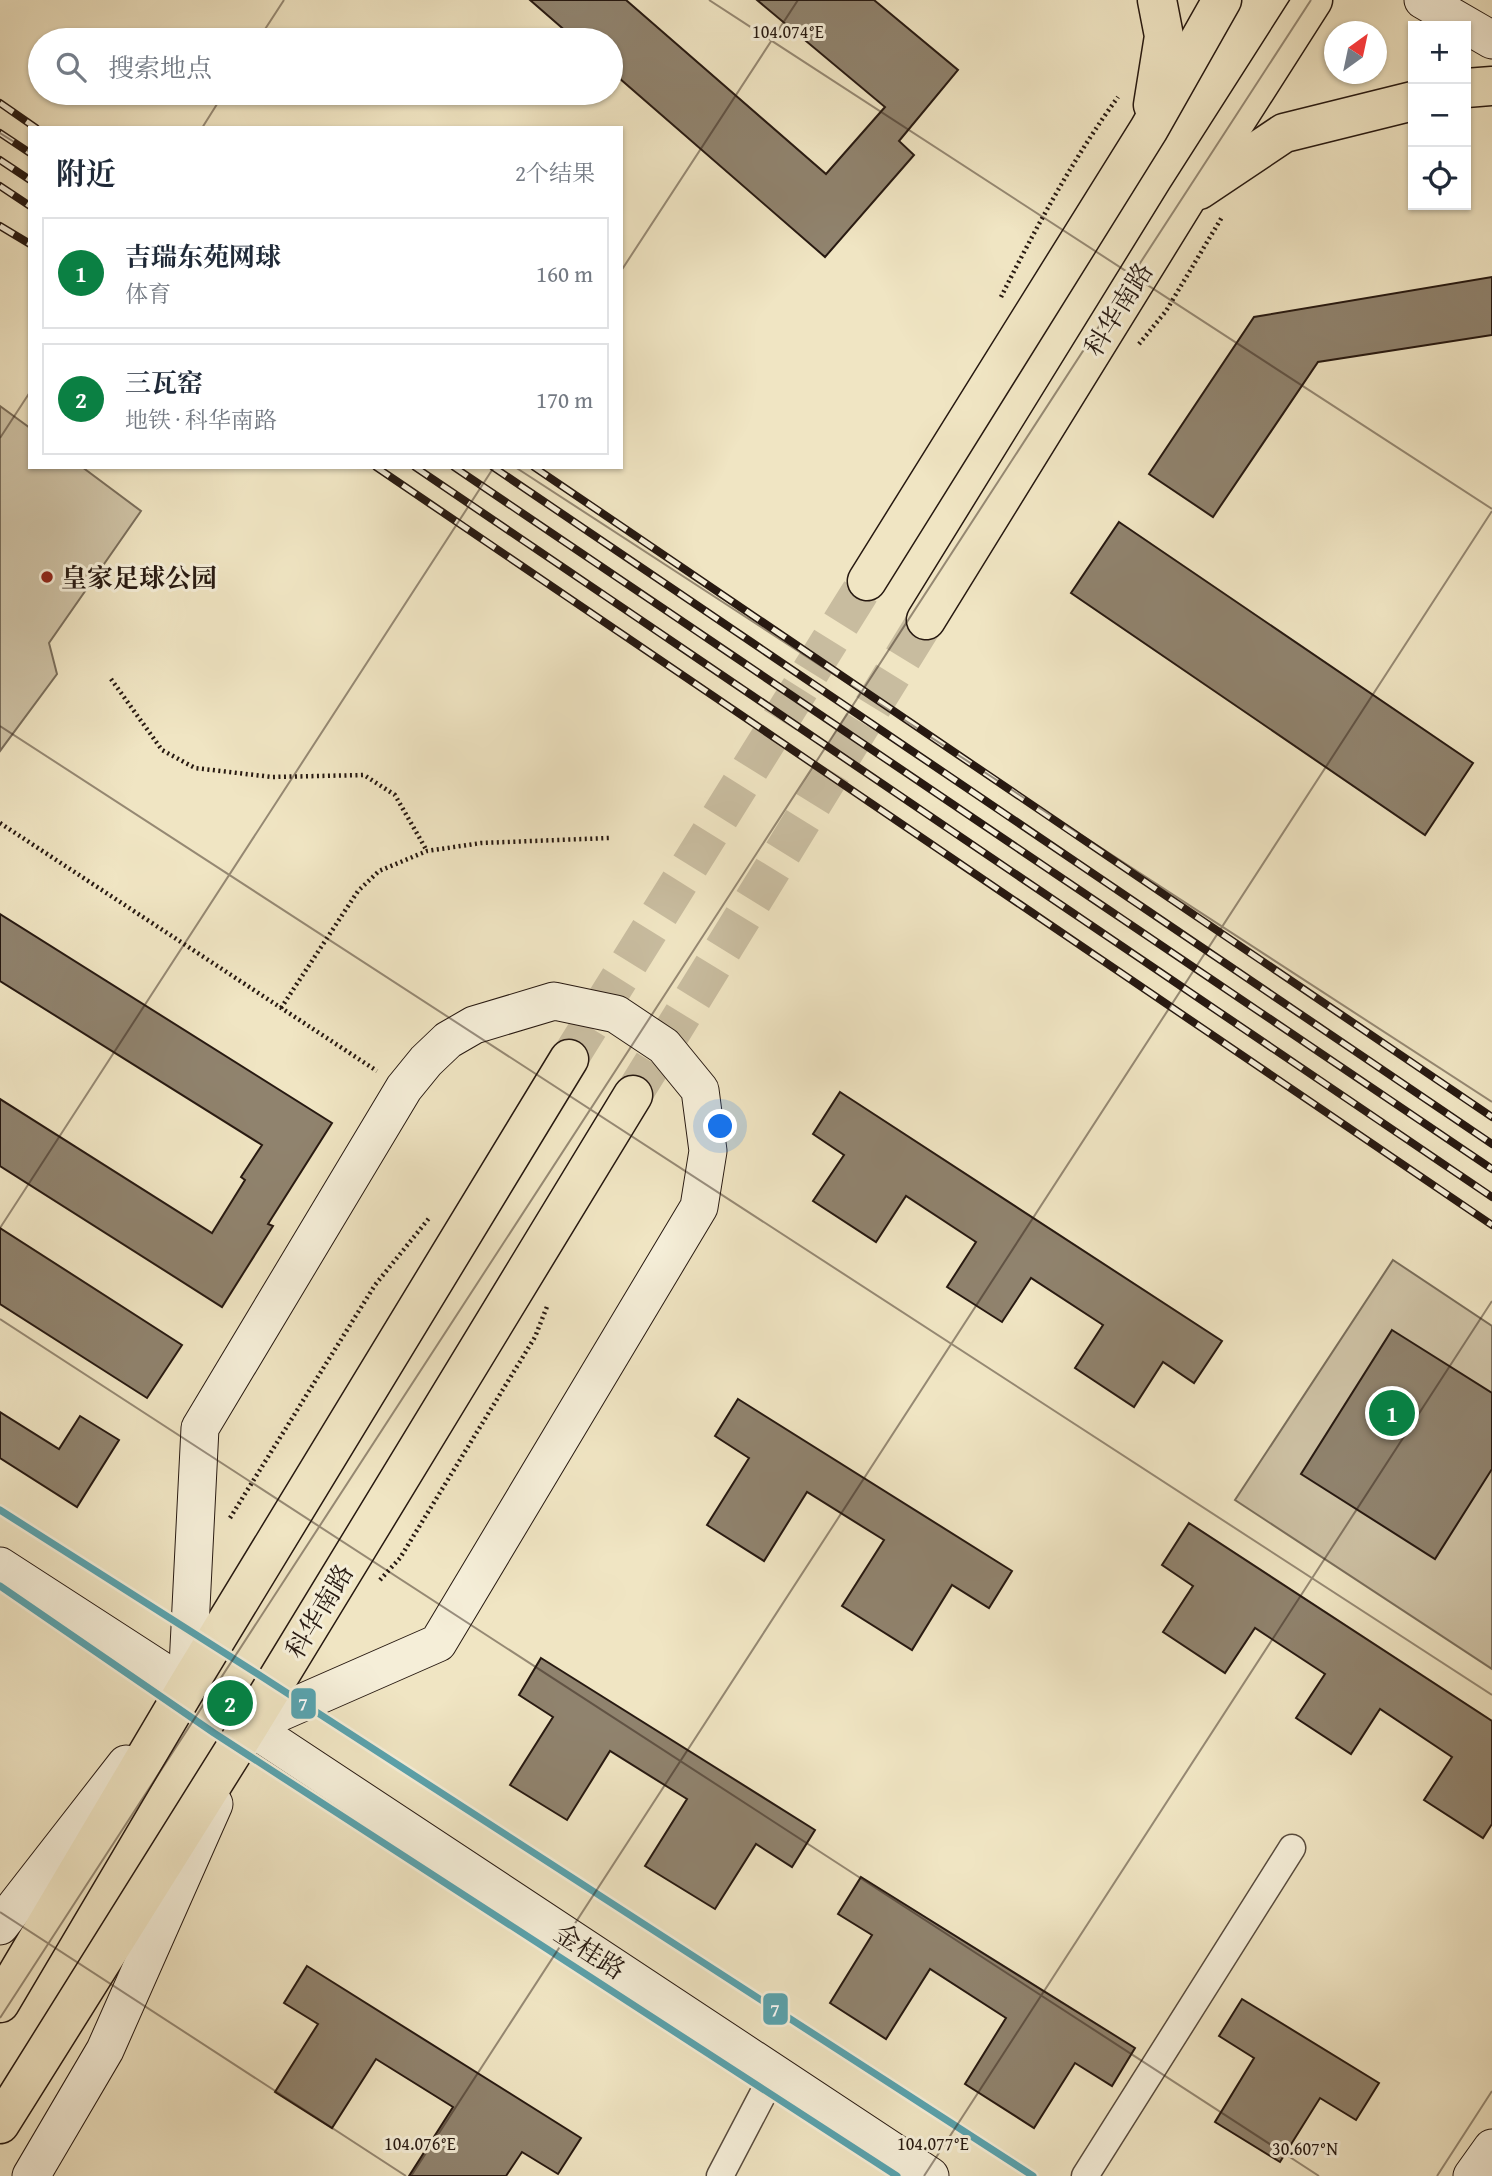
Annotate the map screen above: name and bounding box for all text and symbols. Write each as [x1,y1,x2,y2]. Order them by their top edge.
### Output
text: 104.074°E [752,18,824,45]
north arrow [1324,21,1387,84]
map controls [1408,21,1471,210]
button: + [1408,21,1471,84]
search box [28,28,623,105]
icon: search [52,48,90,86]
text: 搜索地点 [108,48,212,87]
button: − [1408,84,1471,147]
button: locate [1408,147,1471,210]
text: 附近 [56,151,116,195]
text: 2个结果 [515,156,595,189]
text: 吉瑞东苑网球 [125,237,281,276]
street label: 科华南路 [1074,255,1162,363]
text: 1 [75,257,87,290]
text: 160 m [536,257,593,290]
text: 体育 [125,277,171,310]
text: 三瓦窑 [125,363,203,402]
text: 2 [75,383,87,416]
text: 170 m [536,383,593,416]
text: 地铁 · 科华南路 [125,403,277,436]
place label: 皇家足球公园 [61,558,217,597]
marker: 皇家足球公园 [39,569,55,585]
your location [703,1109,737,1143]
pin: 1 [1369,1387,1415,1439]
street label: 科华南路 [275,1556,363,1666]
pin: 2 [207,1677,253,1729]
line badge: 7 [290,1687,317,1720]
text: 7 [298,1689,308,1717]
street label: 金桂路 [547,1913,633,1989]
line badge: 7 [762,1992,789,2026]
text: 7 [770,1995,780,2023]
text: 104.076°E [384,2130,456,2157]
text: 104.077°E [897,2130,969,2157]
text: 30.607°N [1272,2135,1338,2162]

